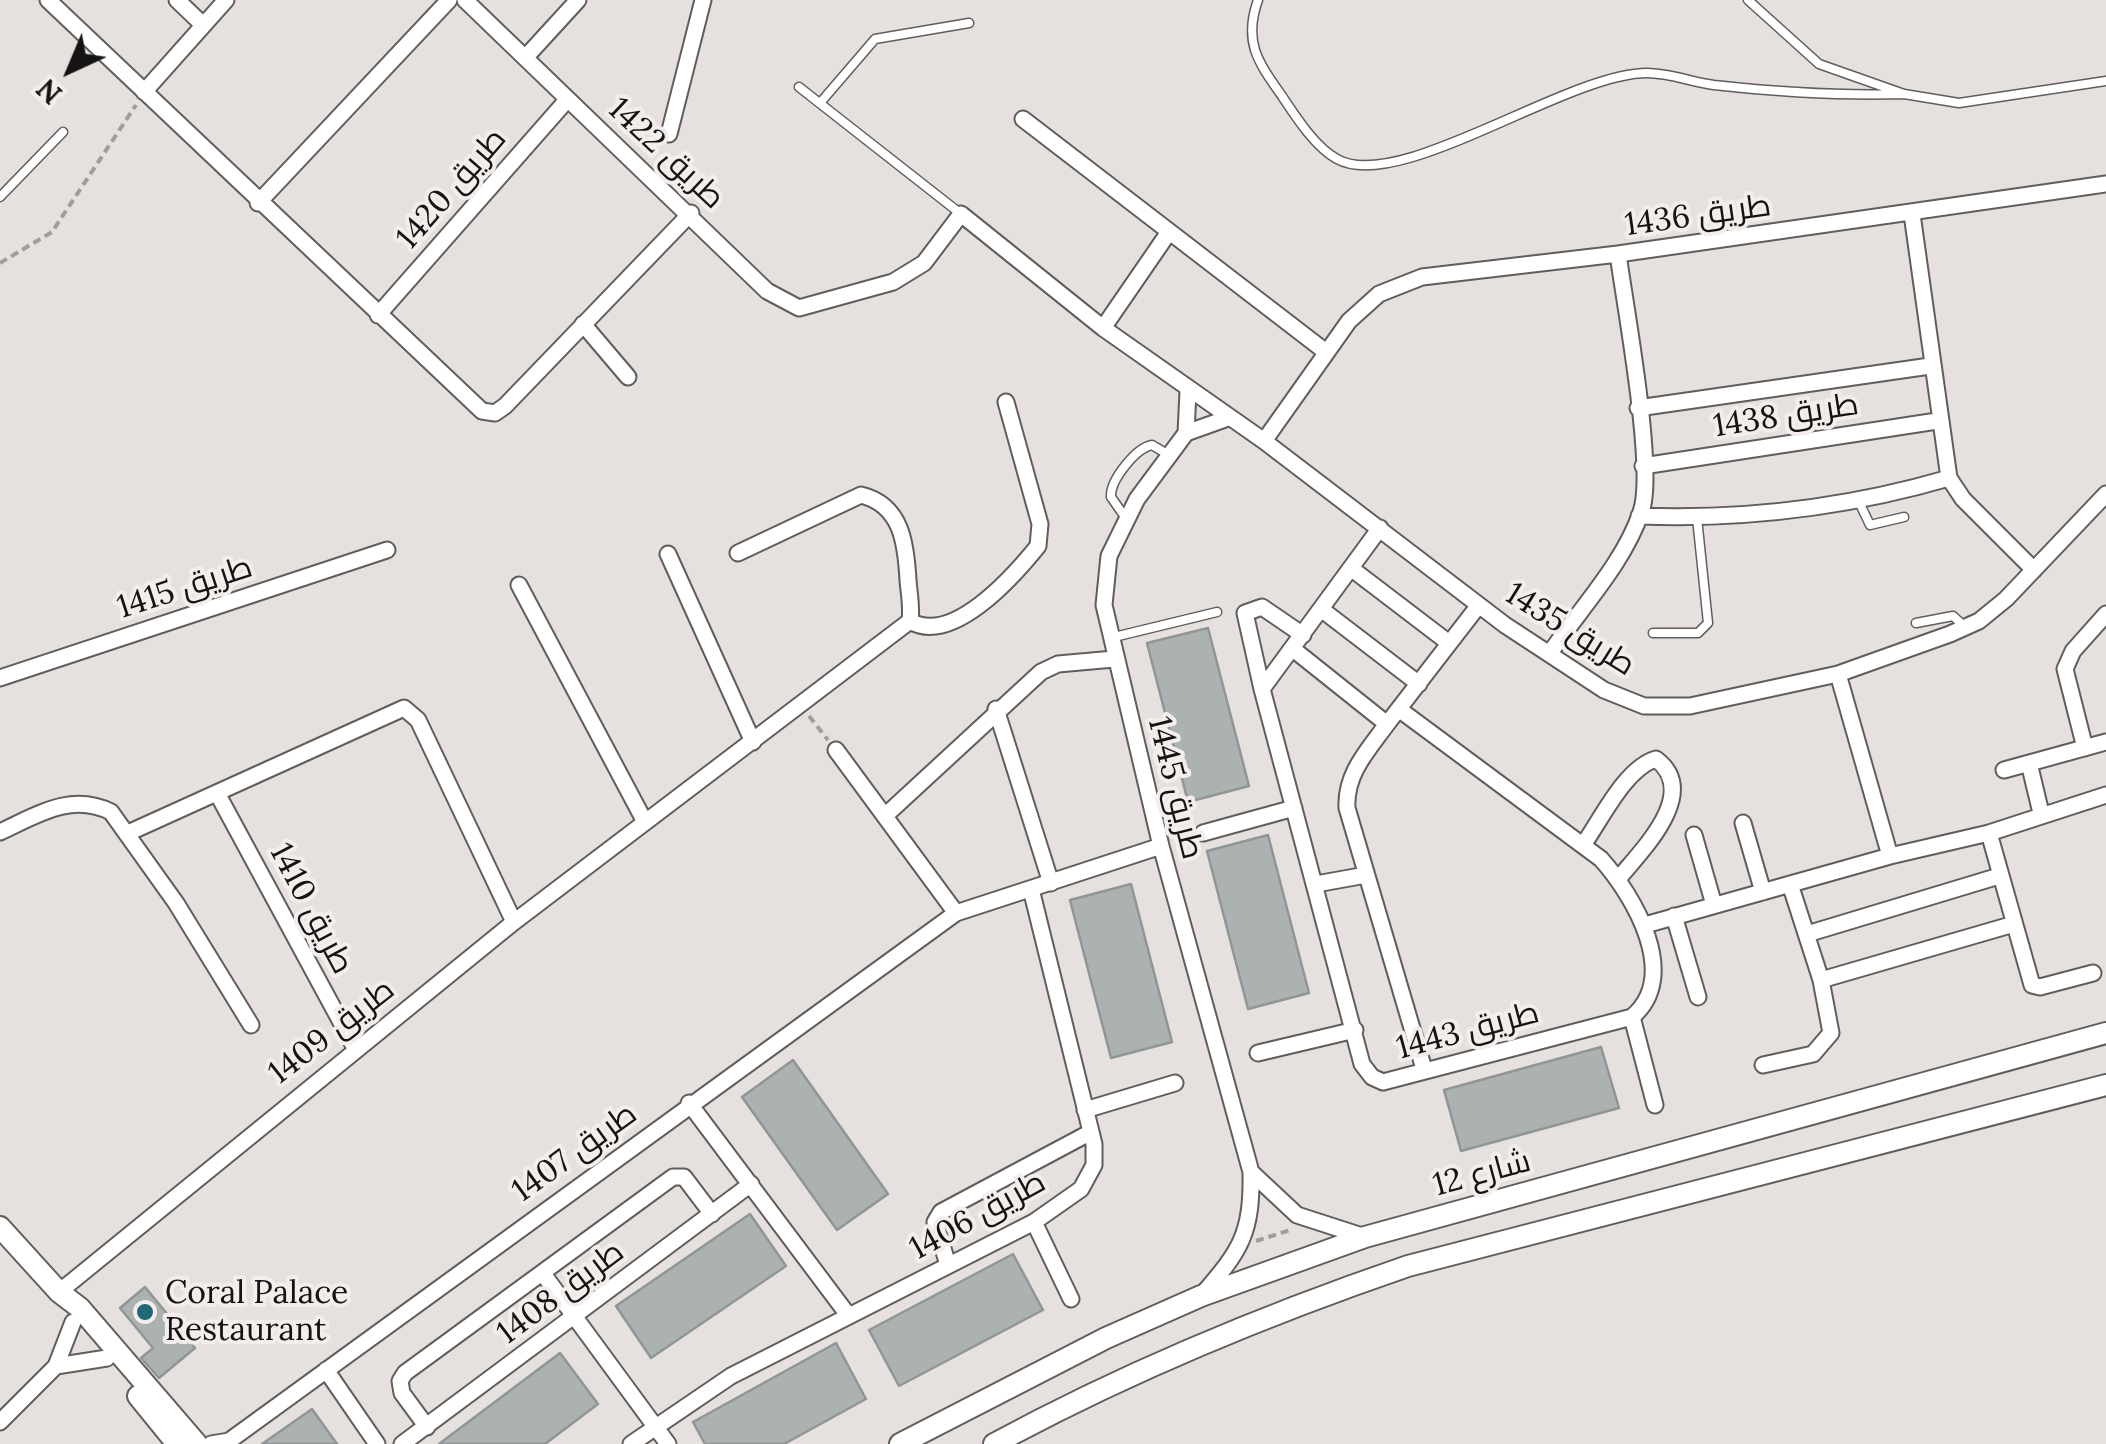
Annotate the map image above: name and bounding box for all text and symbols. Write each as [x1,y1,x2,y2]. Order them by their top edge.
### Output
north arrow [20,20,120,120]
text: N [29,71,69,112]
street label: طريق 1422 [600,91,732,217]
street label: طريق 1420 [389,121,515,257]
street label: طريق 1436 [1623,187,1773,245]
street label: طريق 1438 [1711,386,1861,446]
street label: طريق 1415 [113,548,257,628]
street label: طريق 1435 [1498,575,1642,685]
street label: طريق 1445 [1139,713,1211,863]
street label: طريق 1410 [261,837,361,981]
street label: طريق 1409 [262,971,402,1093]
street label: طريق 1443 [1393,994,1543,1068]
street label: طريق 1407 [505,1095,645,1211]
street label: شارع 12 [1429,1143,1535,1205]
street label: طريق 1406 [904,1163,1052,1269]
street label: طريق 1408 [490,1233,632,1353]
place label: Coral Palace Restaurant [165,1275,348,1350]
marker: Coral Palace Restaurant [134,1301,156,1323]

